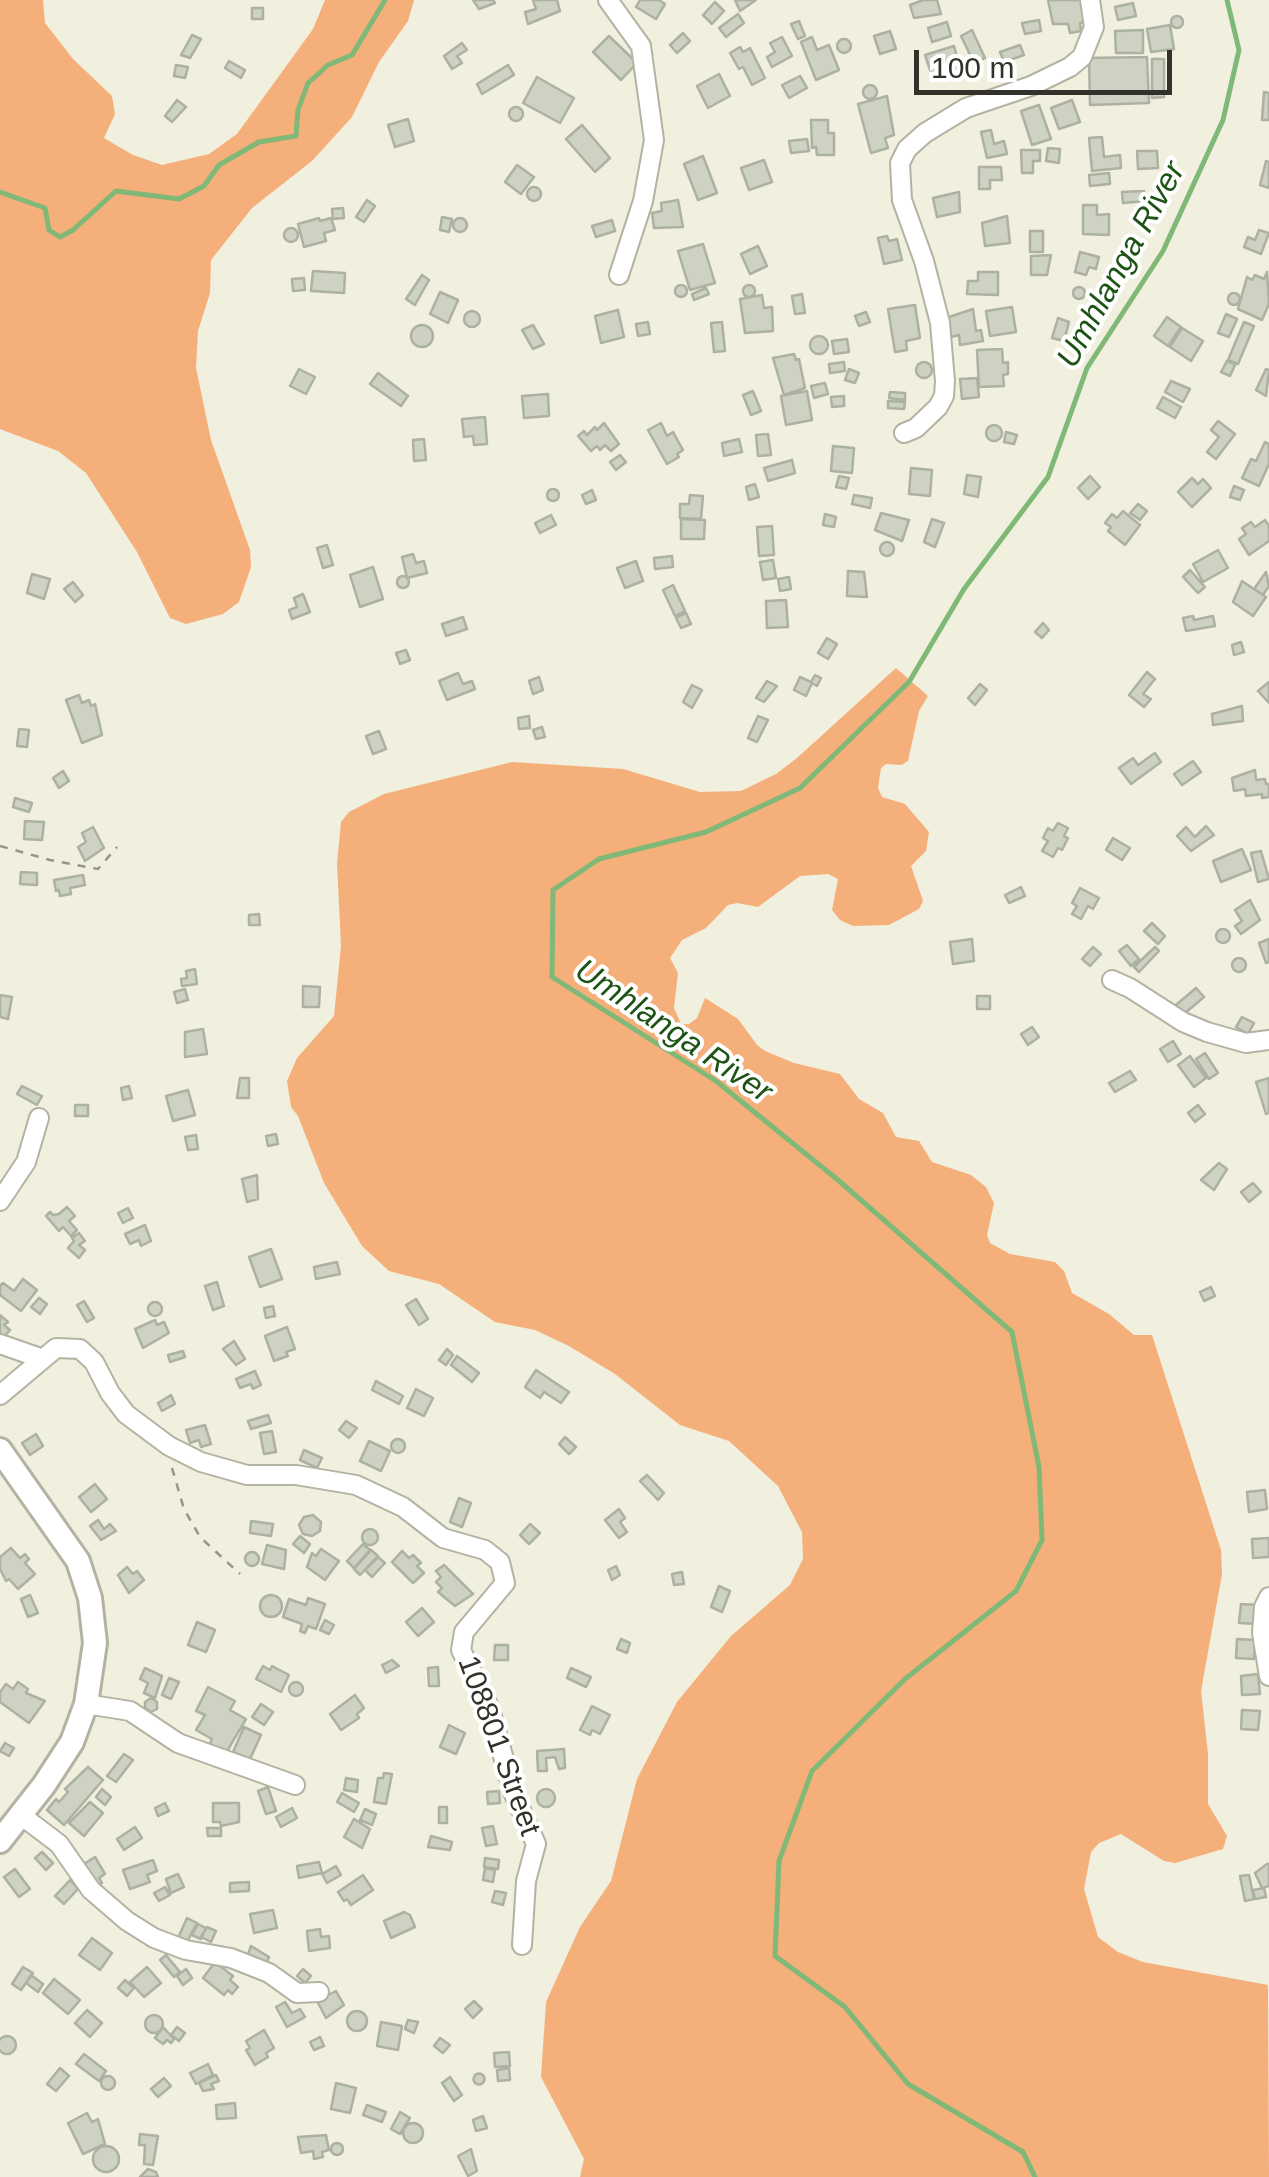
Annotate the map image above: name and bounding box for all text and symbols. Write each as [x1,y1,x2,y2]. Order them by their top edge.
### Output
scale bar [919,30,1176,92]
text: 100 m [931,51,1014,84]
water label: Umhlanga River [1050,155,1194,375]
water label: Umhlanga River [567,952,779,1112]
street label: 108801 Street [449,1651,547,1841]

